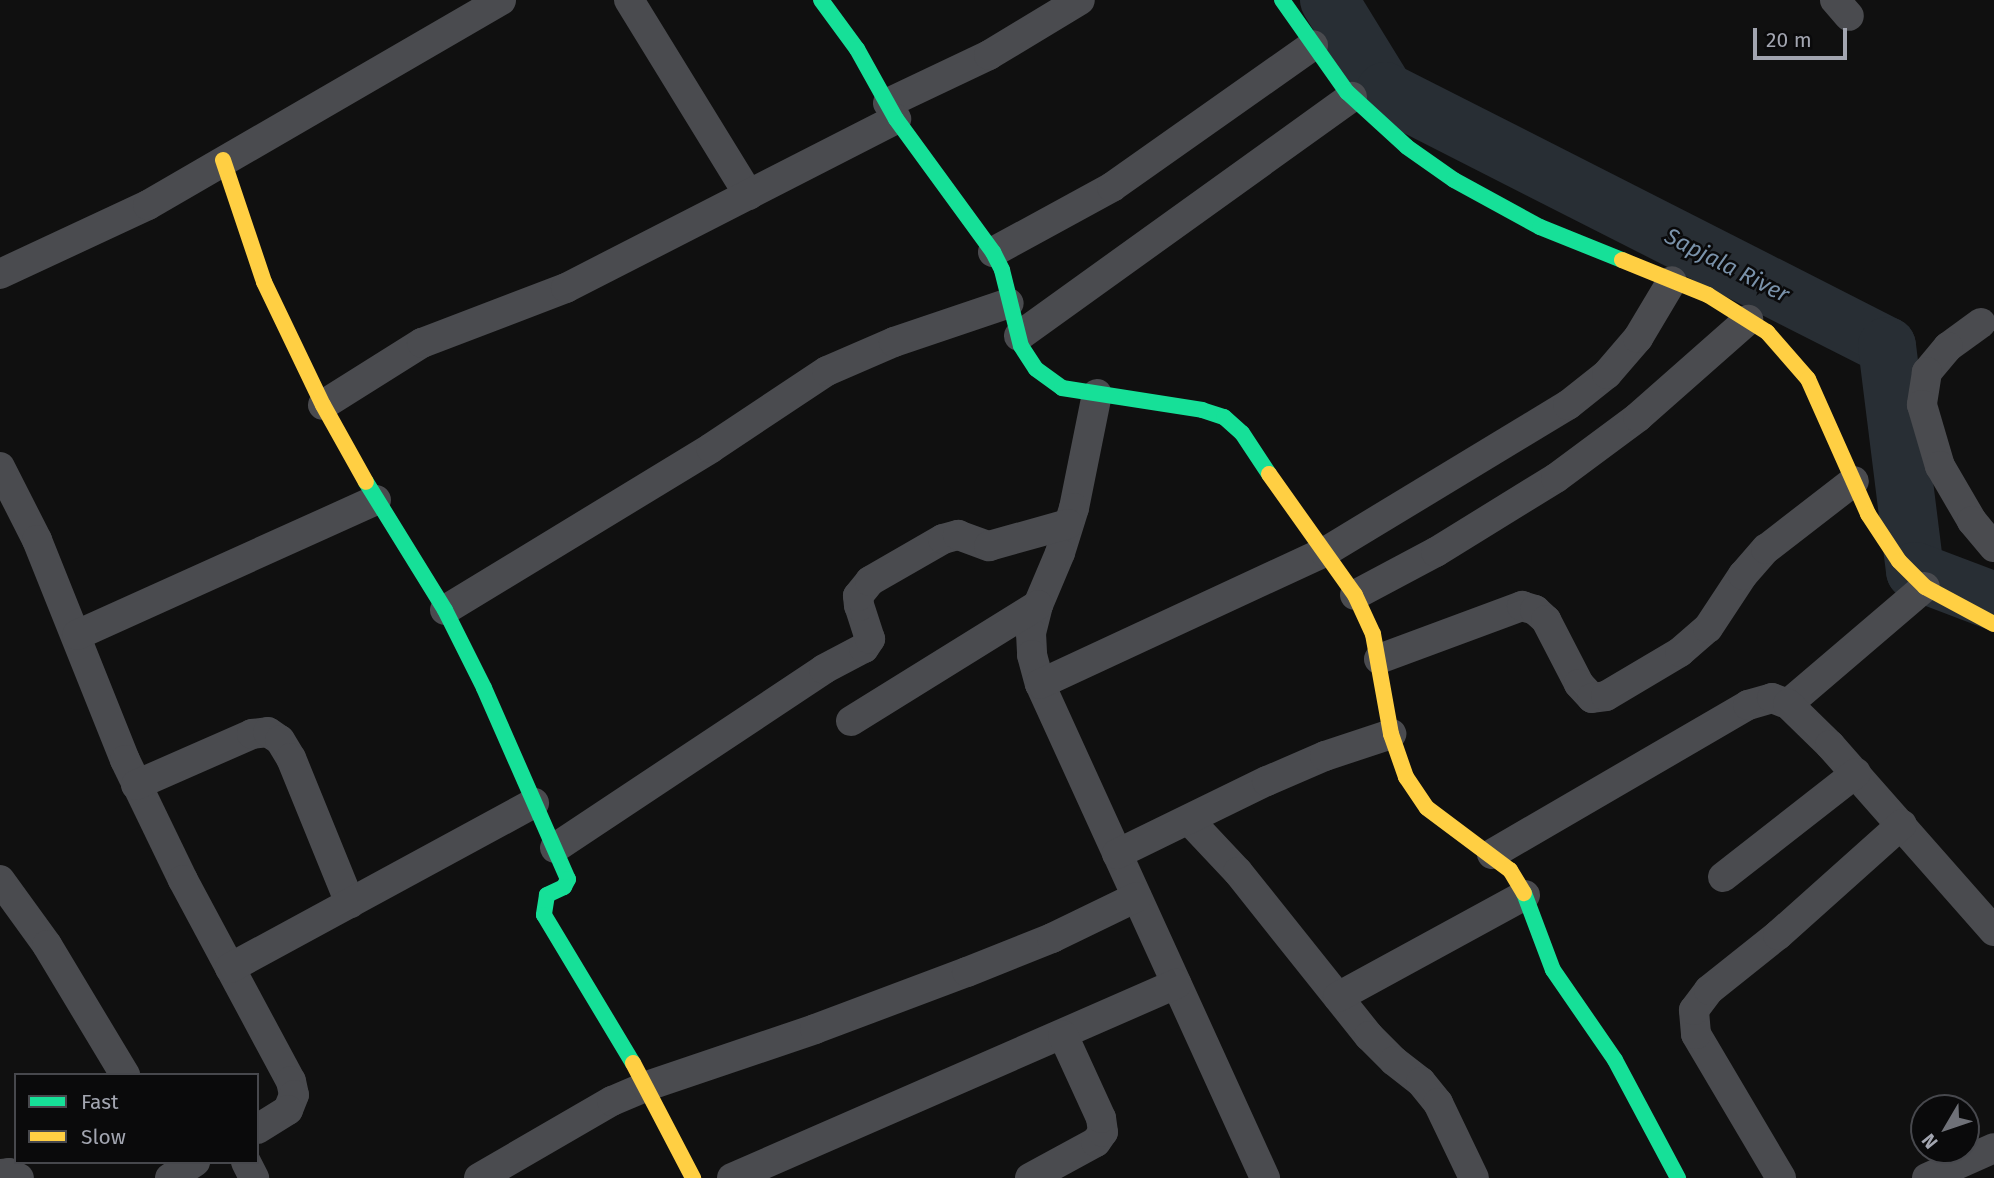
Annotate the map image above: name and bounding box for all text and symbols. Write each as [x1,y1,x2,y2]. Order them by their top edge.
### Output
scale bar [1756,14,1850,58]
text: 20 m [1766,27,1812,53]
water label: Sapjala River [1660,222,1794,308]
legend [14,1073,259,1164]
text: Fast [81,1089,119,1115]
north arrow [1910,1094,1980,1164]
text: Slow [81,1124,126,1150]
text: N [1917,1129,1943,1153]

